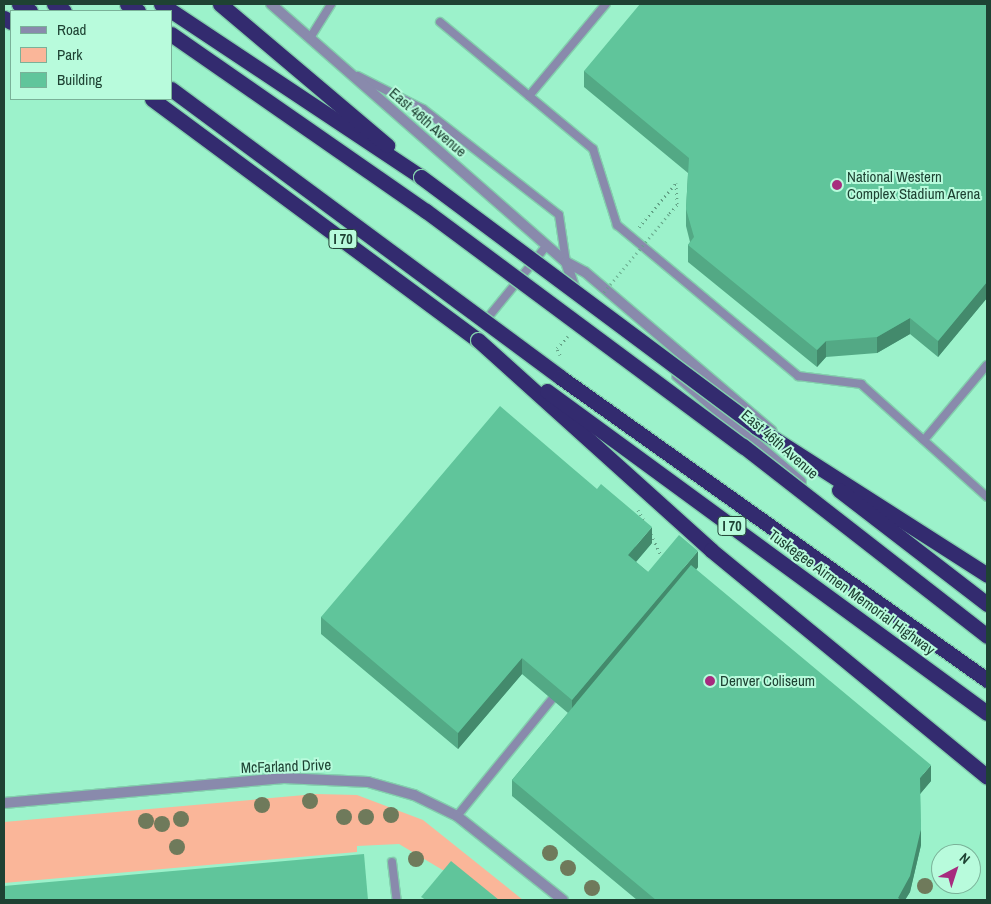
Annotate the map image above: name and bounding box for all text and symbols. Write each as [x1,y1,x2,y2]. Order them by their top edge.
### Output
legend [10,10,172,100]
text: Road [57,19,86,40]
text: Park [57,44,82,65]
text: Building [57,69,102,90]
street label: East 46th Avenue [386,83,470,161]
place label: National Western Complex Stadium Arena [847,167,981,202]
marker: National Western Complex Stadium Arena [831,179,843,191]
road number: I 70 [328,228,358,250]
street label: East 46th Avenue [738,405,822,483]
road number: I 70 [717,514,747,538]
street label: Tuskegee Airmen Memorial Highway [765,525,939,659]
place label: Denver Coliseum [720,672,815,690]
marker: Denver Coliseum [704,675,716,687]
street label: McFarland Drive [241,755,331,777]
north arrow [931,844,981,894]
text: N [956,849,974,868]

